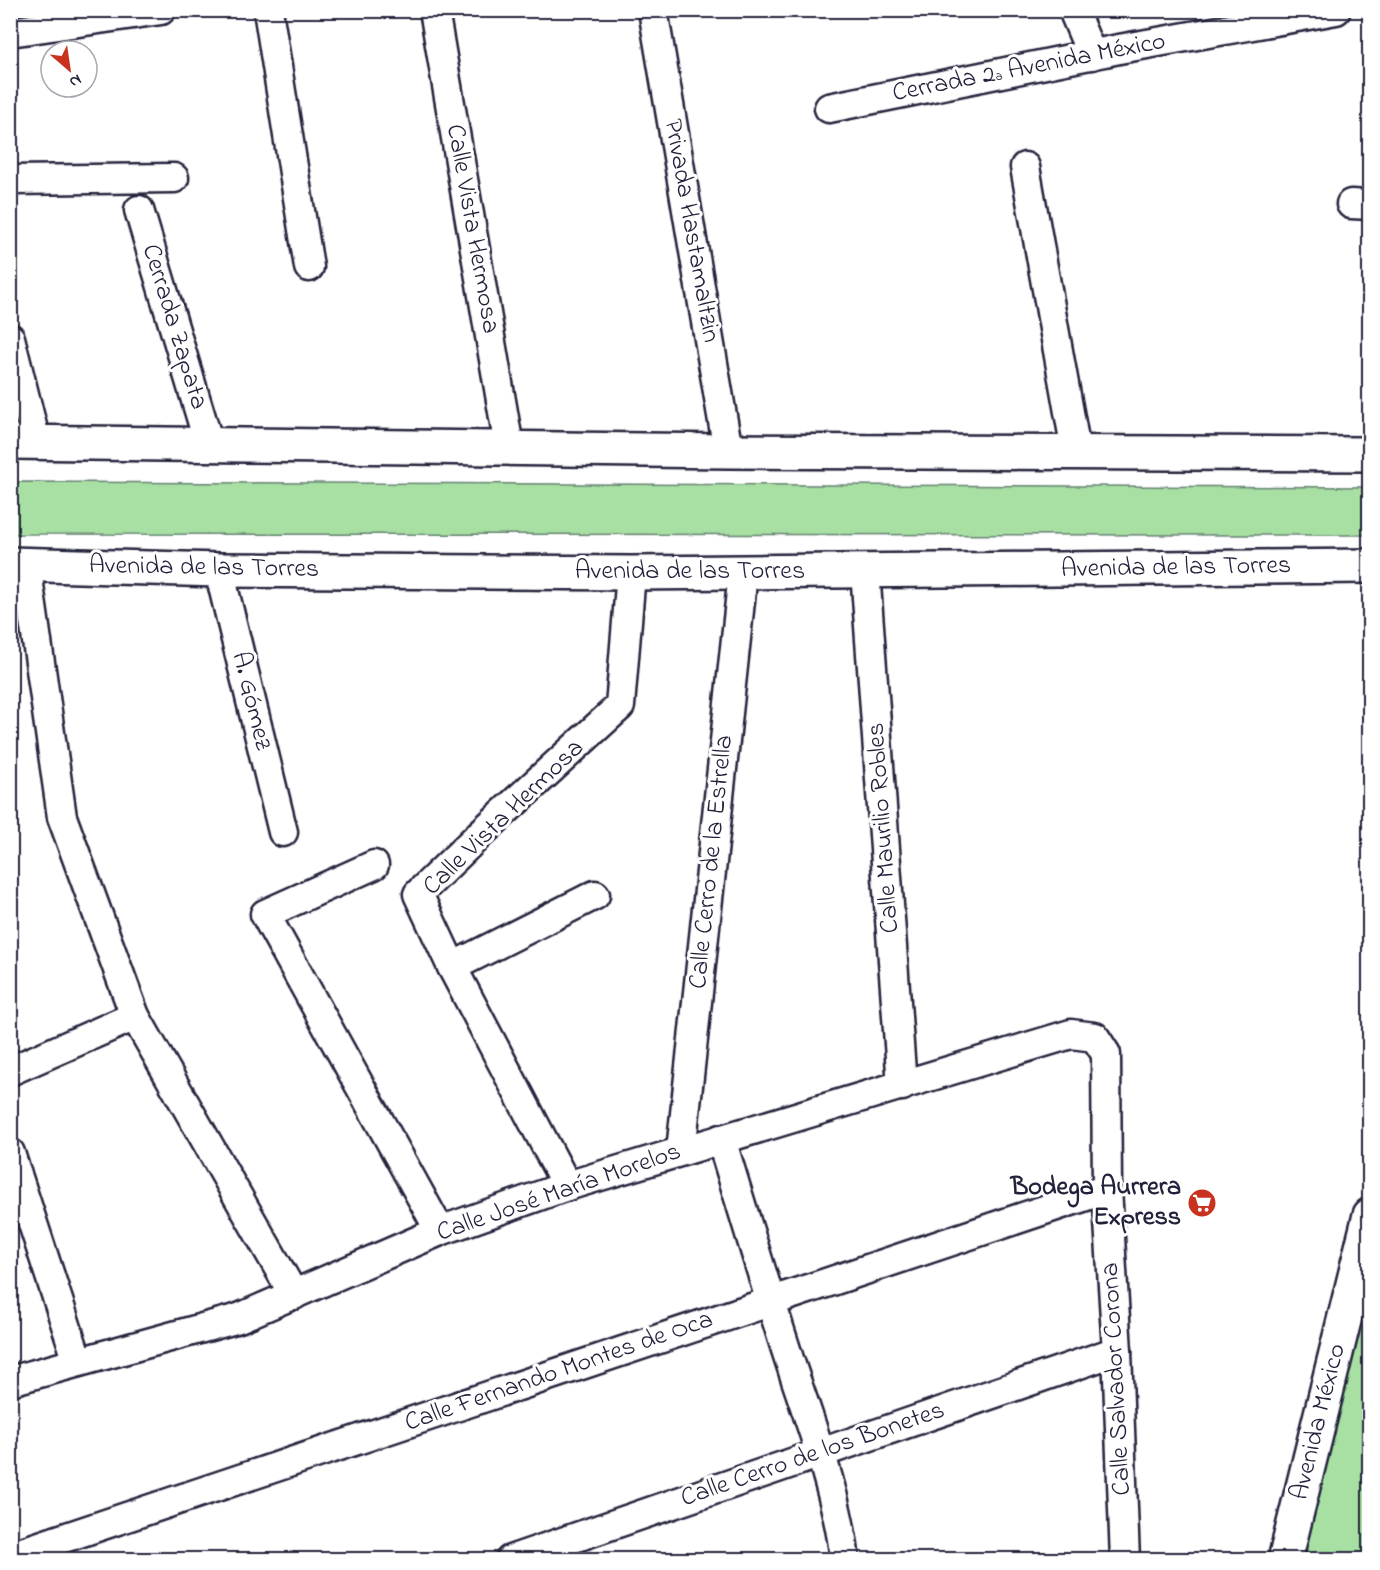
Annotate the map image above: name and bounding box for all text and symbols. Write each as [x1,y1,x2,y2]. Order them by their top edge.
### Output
street label: Cerrada 2ª Avenida México [889,23,1169,113]
north arrow [39,39,99,99]
text: N [65,67,86,94]
street label: Privada Hastamaltzin [653,116,729,346]
street label: Calle Vista Hermosa [435,121,509,337]
street label: Cerrada Zapata [131,240,217,414]
street label: Avenida de las Torres [88,547,320,589]
street label: Avenida de las Torres [1060,547,1292,589]
street label: Avenida de las Torres [575,553,805,591]
street label: A. Gómez [220,648,282,754]
street label: Calle Maurilio Robles [858,721,910,935]
street label: Calle Vista Hermosa [415,731,593,905]
street label: Calle Cerro de la Estrella [680,733,744,991]
street label: Calle José María Morelos [432,1133,686,1253]
place label: Bodega Aurrera Express [1010,1169,1181,1237]
supermarket icon: Bodega Aurrera Express [1186,1187,1218,1219]
street label: Calle Salvador Corona [1092,1262,1142,1496]
street label: Calle Fernando Montes de Oca [400,1301,718,1443]
street label: Avenida México [1281,1340,1357,1504]
street label: Calle Cerro de los Bonetes [676,1392,950,1518]

